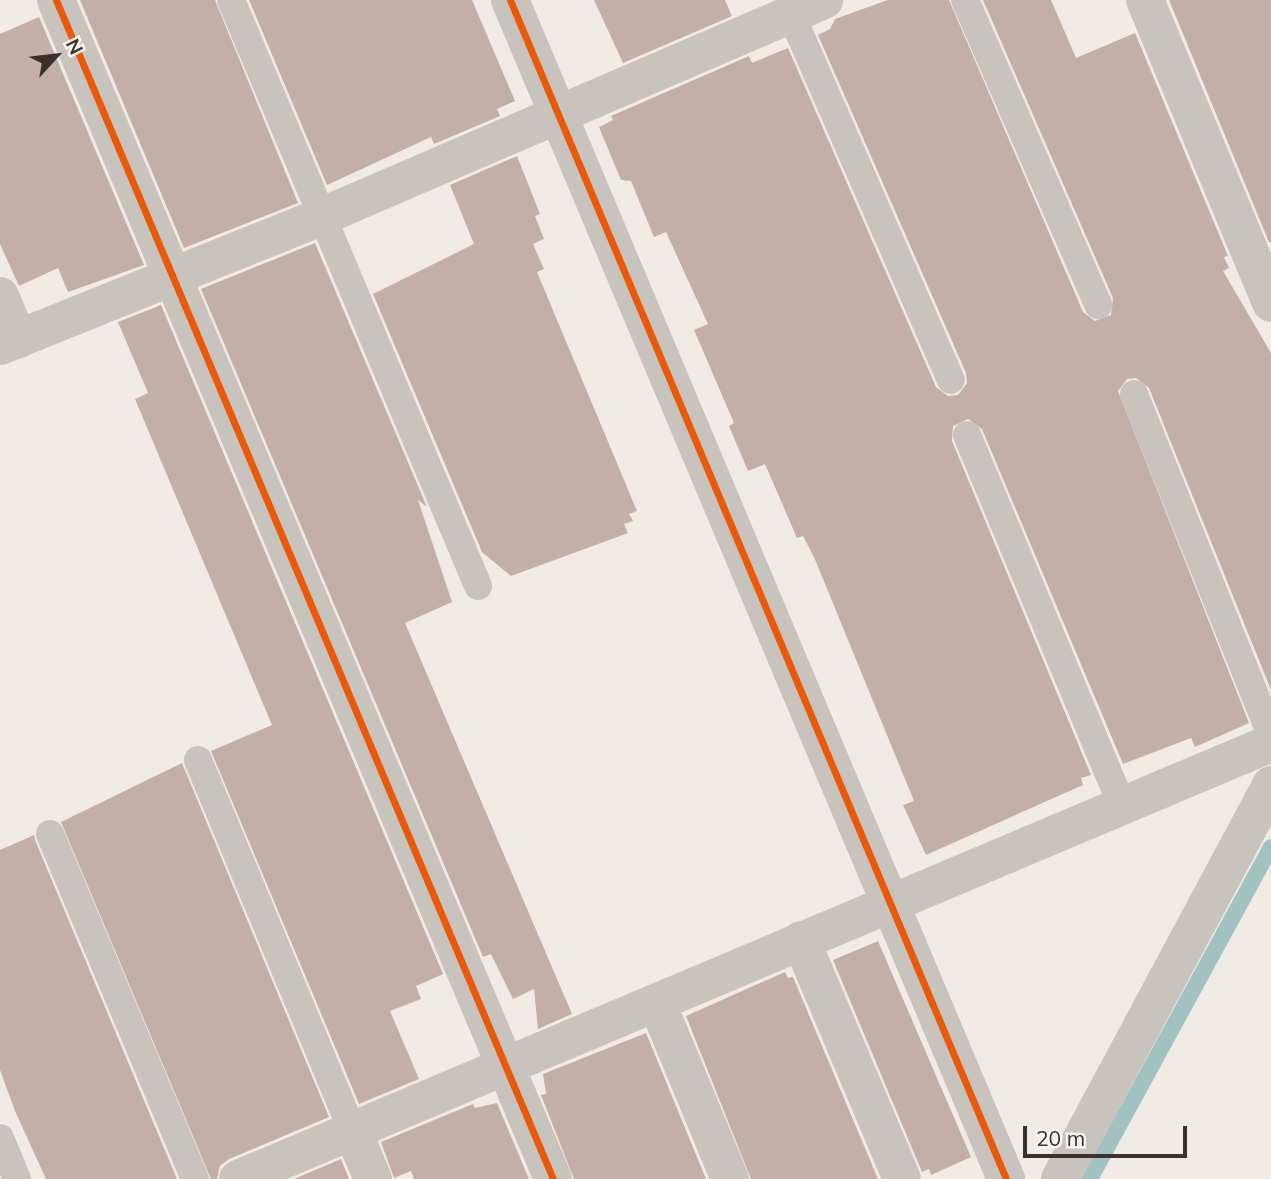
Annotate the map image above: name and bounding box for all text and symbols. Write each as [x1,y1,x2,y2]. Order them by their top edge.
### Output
north arrow [21,21,91,91]
text: N [61,35,89,58]
scale bar [1026,1112,1190,1156]
text: 20 m [1036,1125,1085,1151]

